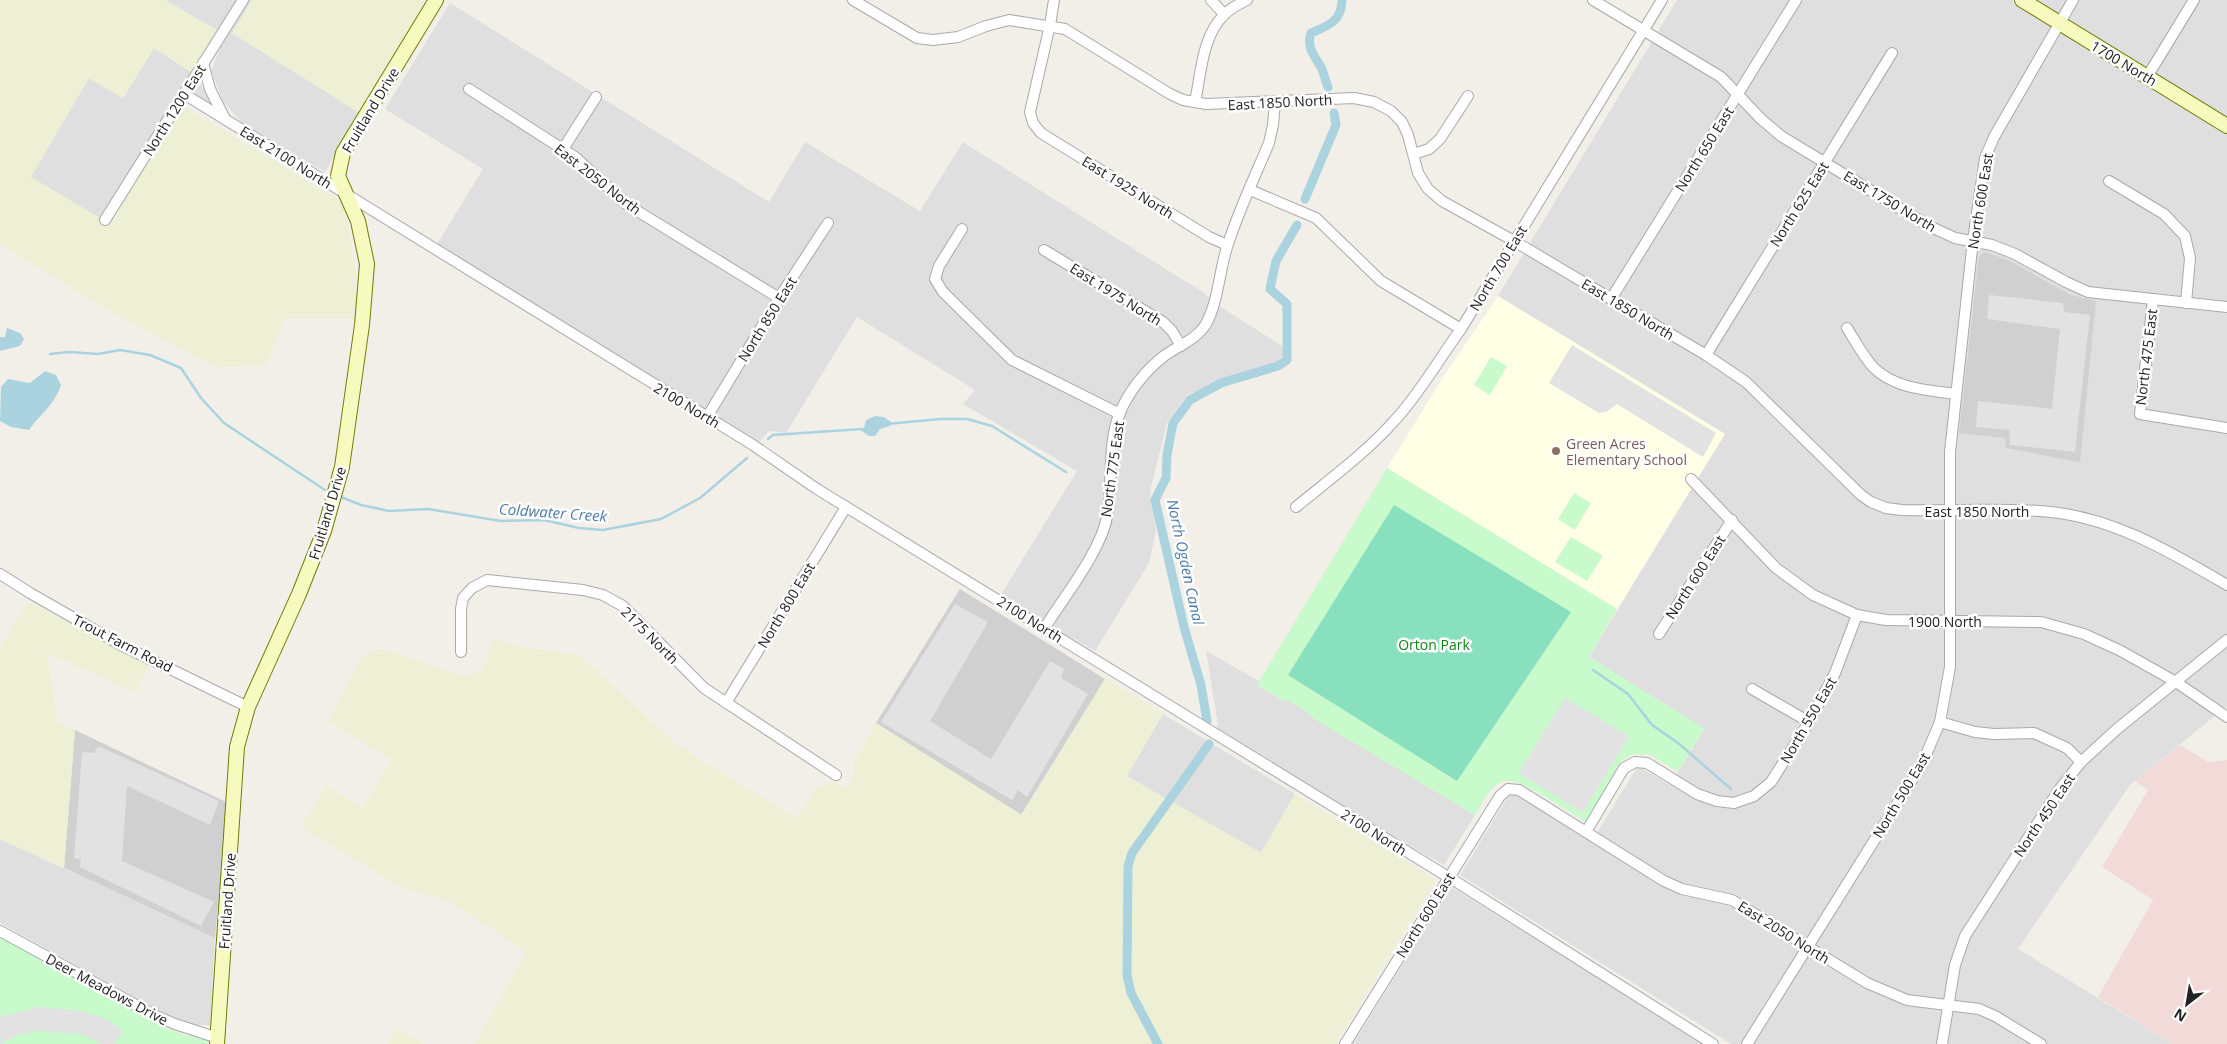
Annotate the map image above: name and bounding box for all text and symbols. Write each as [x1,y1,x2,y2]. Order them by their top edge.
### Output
street label: 1700 North [2087,36,2161,90]
street label: North 1200 East [138,61,210,159]
street label: Fruitland Drive [337,64,403,156]
street label: East 1850 North [1227,90,1333,114]
street label: North 650 East [1670,103,1738,195]
street label: East 2100 North [237,121,335,193]
street label: East 2050 North [551,139,645,219]
street label: East 1925 North [1079,151,1177,223]
street label: North 600 East [1963,152,1997,250]
street label: North 625 East [1765,158,1833,250]
street label: East 1750 North [1840,166,1940,236]
street label: North 700 East [1465,222,1531,314]
street label: East 1975 North [1067,258,1165,330]
street label: North 850 East [733,273,801,365]
street label: East 1850 North [1578,274,1678,344]
street label: North 475 East [2131,308,2161,406]
street label: 2100 North [650,378,724,432]
street label: North 775 East [1096,420,1128,518]
place label: Green Acres Elementary School [1566,434,1687,469]
marker: Green Acres Elementary School [1550,445,1562,457]
street label: Fruitland Drive [304,464,350,562]
water label: North Ogden Canal [1163,497,1209,628]
water label: Coldwater Creek [498,498,608,526]
street label: East 1850 North [1925,502,2029,521]
street label: North 600 East [1661,531,1729,623]
street label: North 800 East [753,559,819,651]
street label: 2100 North [994,591,1066,647]
street label: 2175 North [617,602,683,668]
street label: Trout Farm Road [70,610,176,676]
street label: 1900 North [1908,612,1982,631]
park label: Orton Park [1398,635,1470,654]
street label: North 550 East [1776,673,1840,767]
street label: North 500 East [1868,749,1934,841]
street label: North 450 East [2009,770,2079,860]
street label: 2100 North [1338,804,1410,860]
street label: Fruitland Drive [214,852,240,950]
street label: North 600 East [1391,869,1459,961]
street label: East 2050 North [1735,896,1833,968]
street label: Deer Meadows Drive [43,949,172,1029]
north arrow [2162,979,2212,1029]
text: N [2170,1004,2190,1027]

